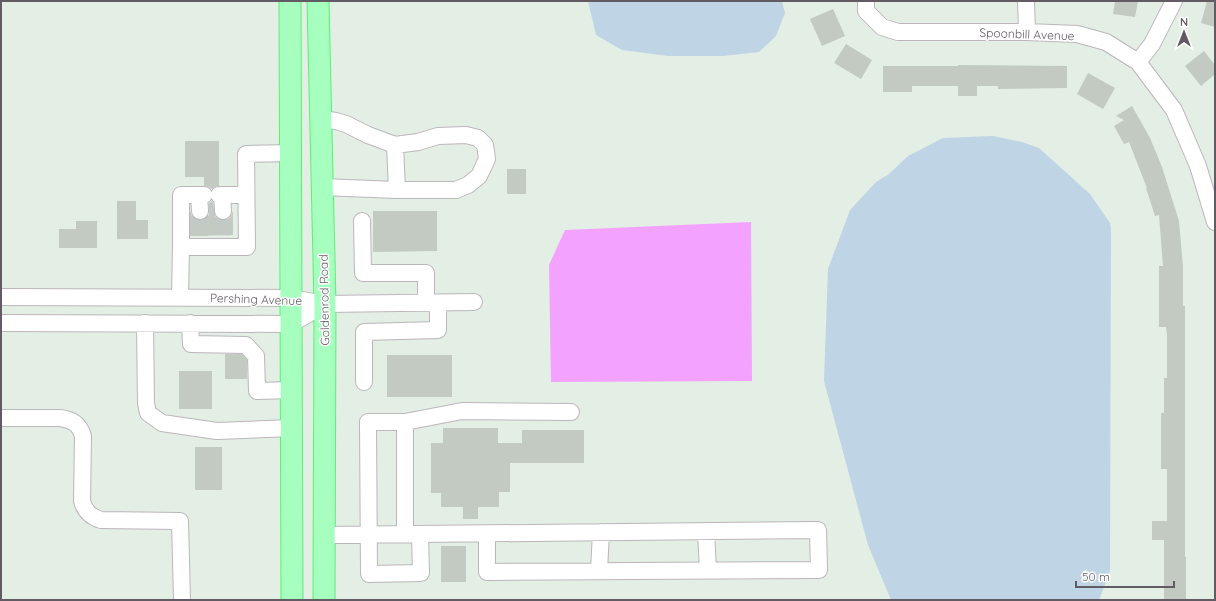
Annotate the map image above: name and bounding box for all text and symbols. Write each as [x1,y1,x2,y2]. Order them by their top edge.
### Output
north arrow [1164,12,1204,52]
text: N [1180,15,1188,29]
street label: Spoonbill Avenue [979,25,1075,43]
street label: Goldenrod Road [316,254,332,346]
street label: Pershing Avenue [210,290,303,308]
scale bar [1076,563,1174,589]
text: 50 m [1082,569,1110,584]

